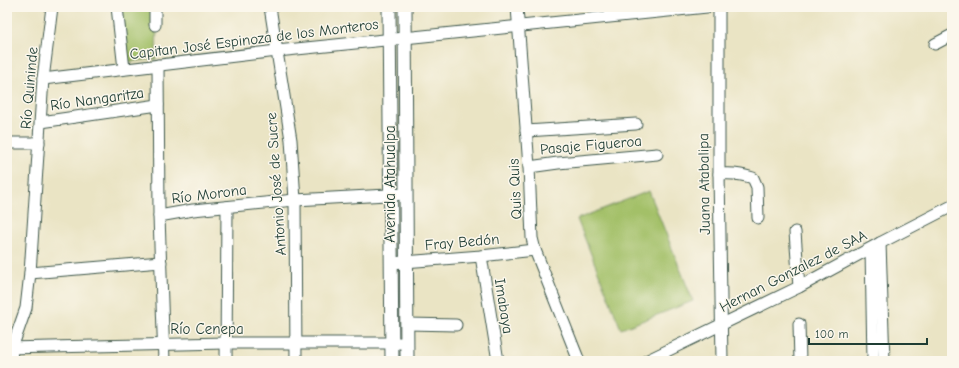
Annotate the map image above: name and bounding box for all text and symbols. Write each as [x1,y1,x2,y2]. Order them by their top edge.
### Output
street label: Capitan José Espinoza de los Monteros [128,15,380,63]
street label: Río Quininde [16,46,42,130]
street label: Río Nangaritza [49,84,145,114]
street label: Antonio José de Sucre [262,111,290,256]
street label: Avenida Atahualpa [381,125,399,243]
street label: Pasaje Figueroa [539,132,643,158]
street label: Juana Atabalipa [694,133,714,235]
street label: Quis Quis [504,158,526,220]
street label: Río Morona [170,180,248,208]
street label: Hernan Gonzalez de SAA [716,226,870,316]
street label: Fray Bedón [424,230,500,254]
street label: Imabaya [491,277,517,335]
street label: Río Cenepa [170,320,244,338]
scale bar [809,320,927,346]
text: 100 m [815,327,848,341]

